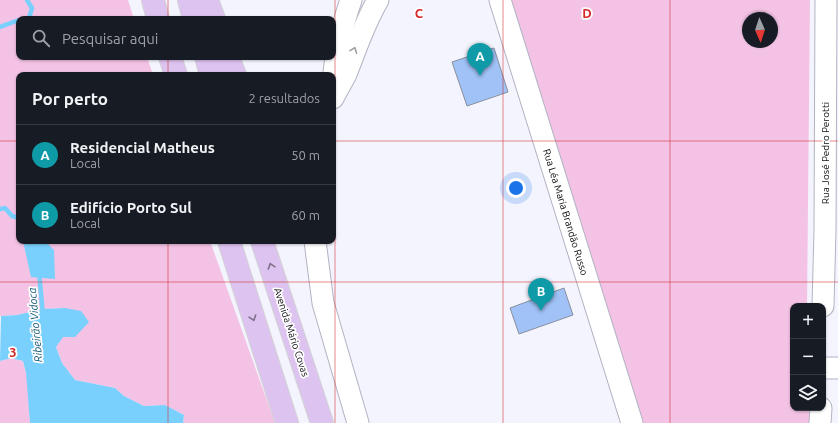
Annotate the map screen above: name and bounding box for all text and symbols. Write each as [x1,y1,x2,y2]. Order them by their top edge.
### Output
text: C [415,6,424,20]
text: D [582,6,592,20]
north arrow [742,12,778,48]
search box [16,16,336,60]
icon: search [30,27,52,49]
text: Pesquisar aqui [62,30,158,47]
pin: A [467,43,493,76]
one-way arrow [350,46,358,53]
text: Por perto [32,89,108,108]
text: 2 resultados [249,91,320,105]
street label: Rua José Pedro Perotti [820,102,831,204]
text: Residencial Matheus [70,139,215,156]
text: A [40,148,50,162]
text: 50 m [291,148,320,162]
street label: Rua Léa Maria Brandão Russo [541,148,590,277]
text: Local [70,156,100,170]
your location [506,178,526,198]
text: Edifício Porto Sul [70,199,192,216]
text: B [41,208,49,222]
text: 60 m [291,208,320,222]
text: Local [70,216,100,230]
one-way arrow [267,263,275,270]
pin: B [528,278,554,311]
street label: Avenida Mário Covas [272,286,311,378]
water label: Ribeirão Vidoca [26,287,44,363]
map controls [790,303,826,411]
button: + [790,303,826,339]
one-way arrow [249,315,257,322]
button: − [790,339,826,375]
text: 3 [9,345,17,359]
button: layers [790,375,826,411]

